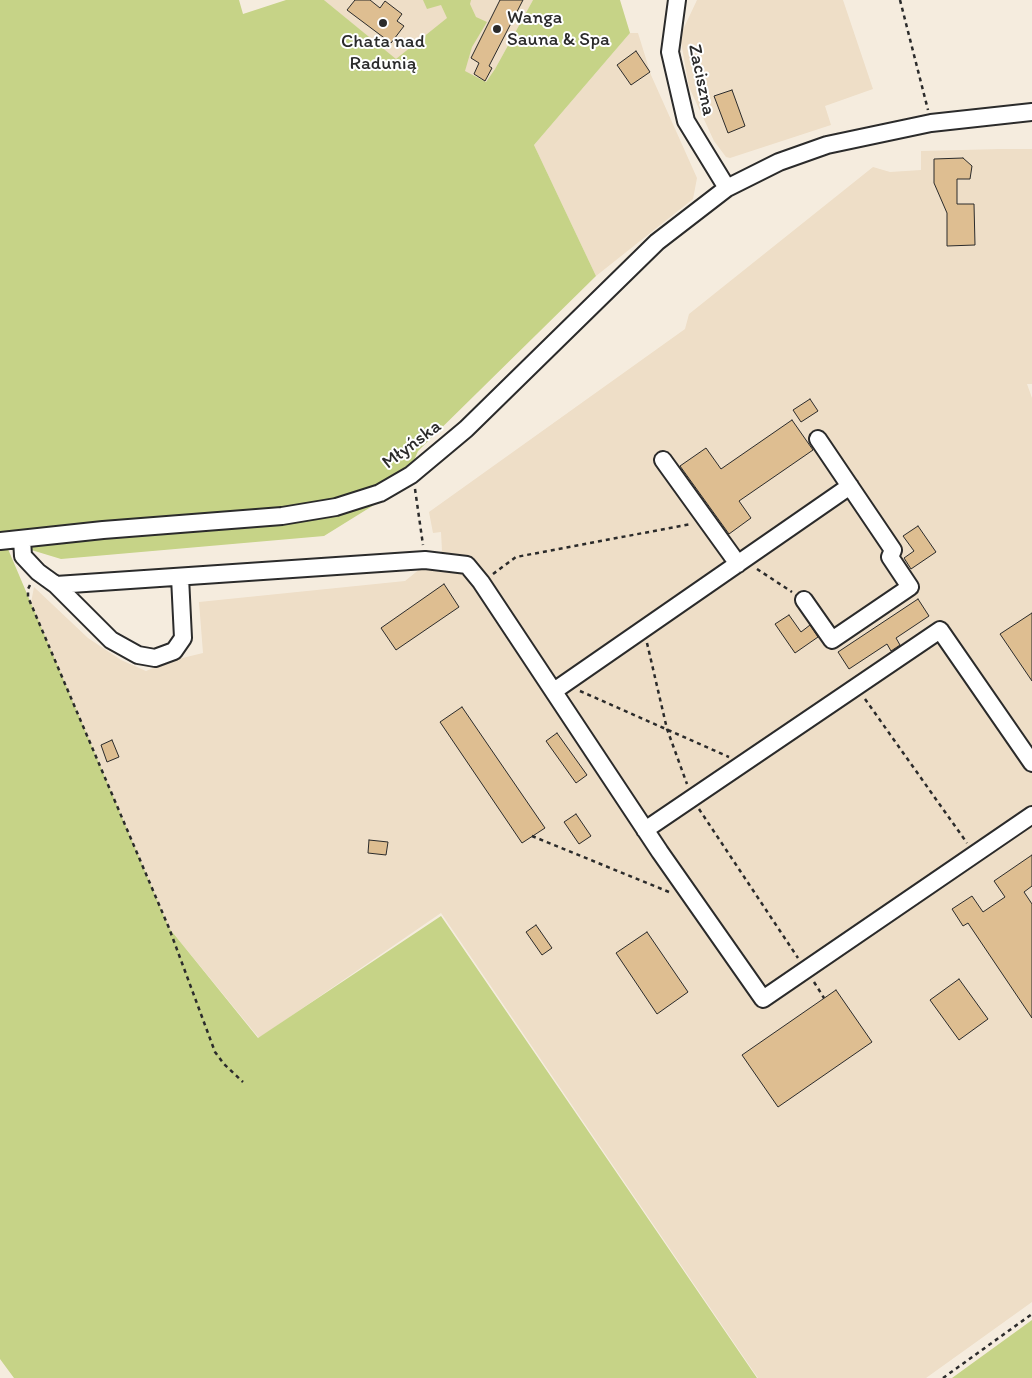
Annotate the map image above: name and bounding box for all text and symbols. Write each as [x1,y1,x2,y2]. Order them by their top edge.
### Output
place label: Wanga Sauna & Spa [507,7,610,51]
marker: Chata nad Radunią [377,17,389,29]
marker: Wanga Sauna & Spa [491,23,503,35]
place label: Chata nad Radunią [341,31,425,75]
street label: Zaciszna [682,42,720,118]
street label: Młyńska [378,415,446,475]

